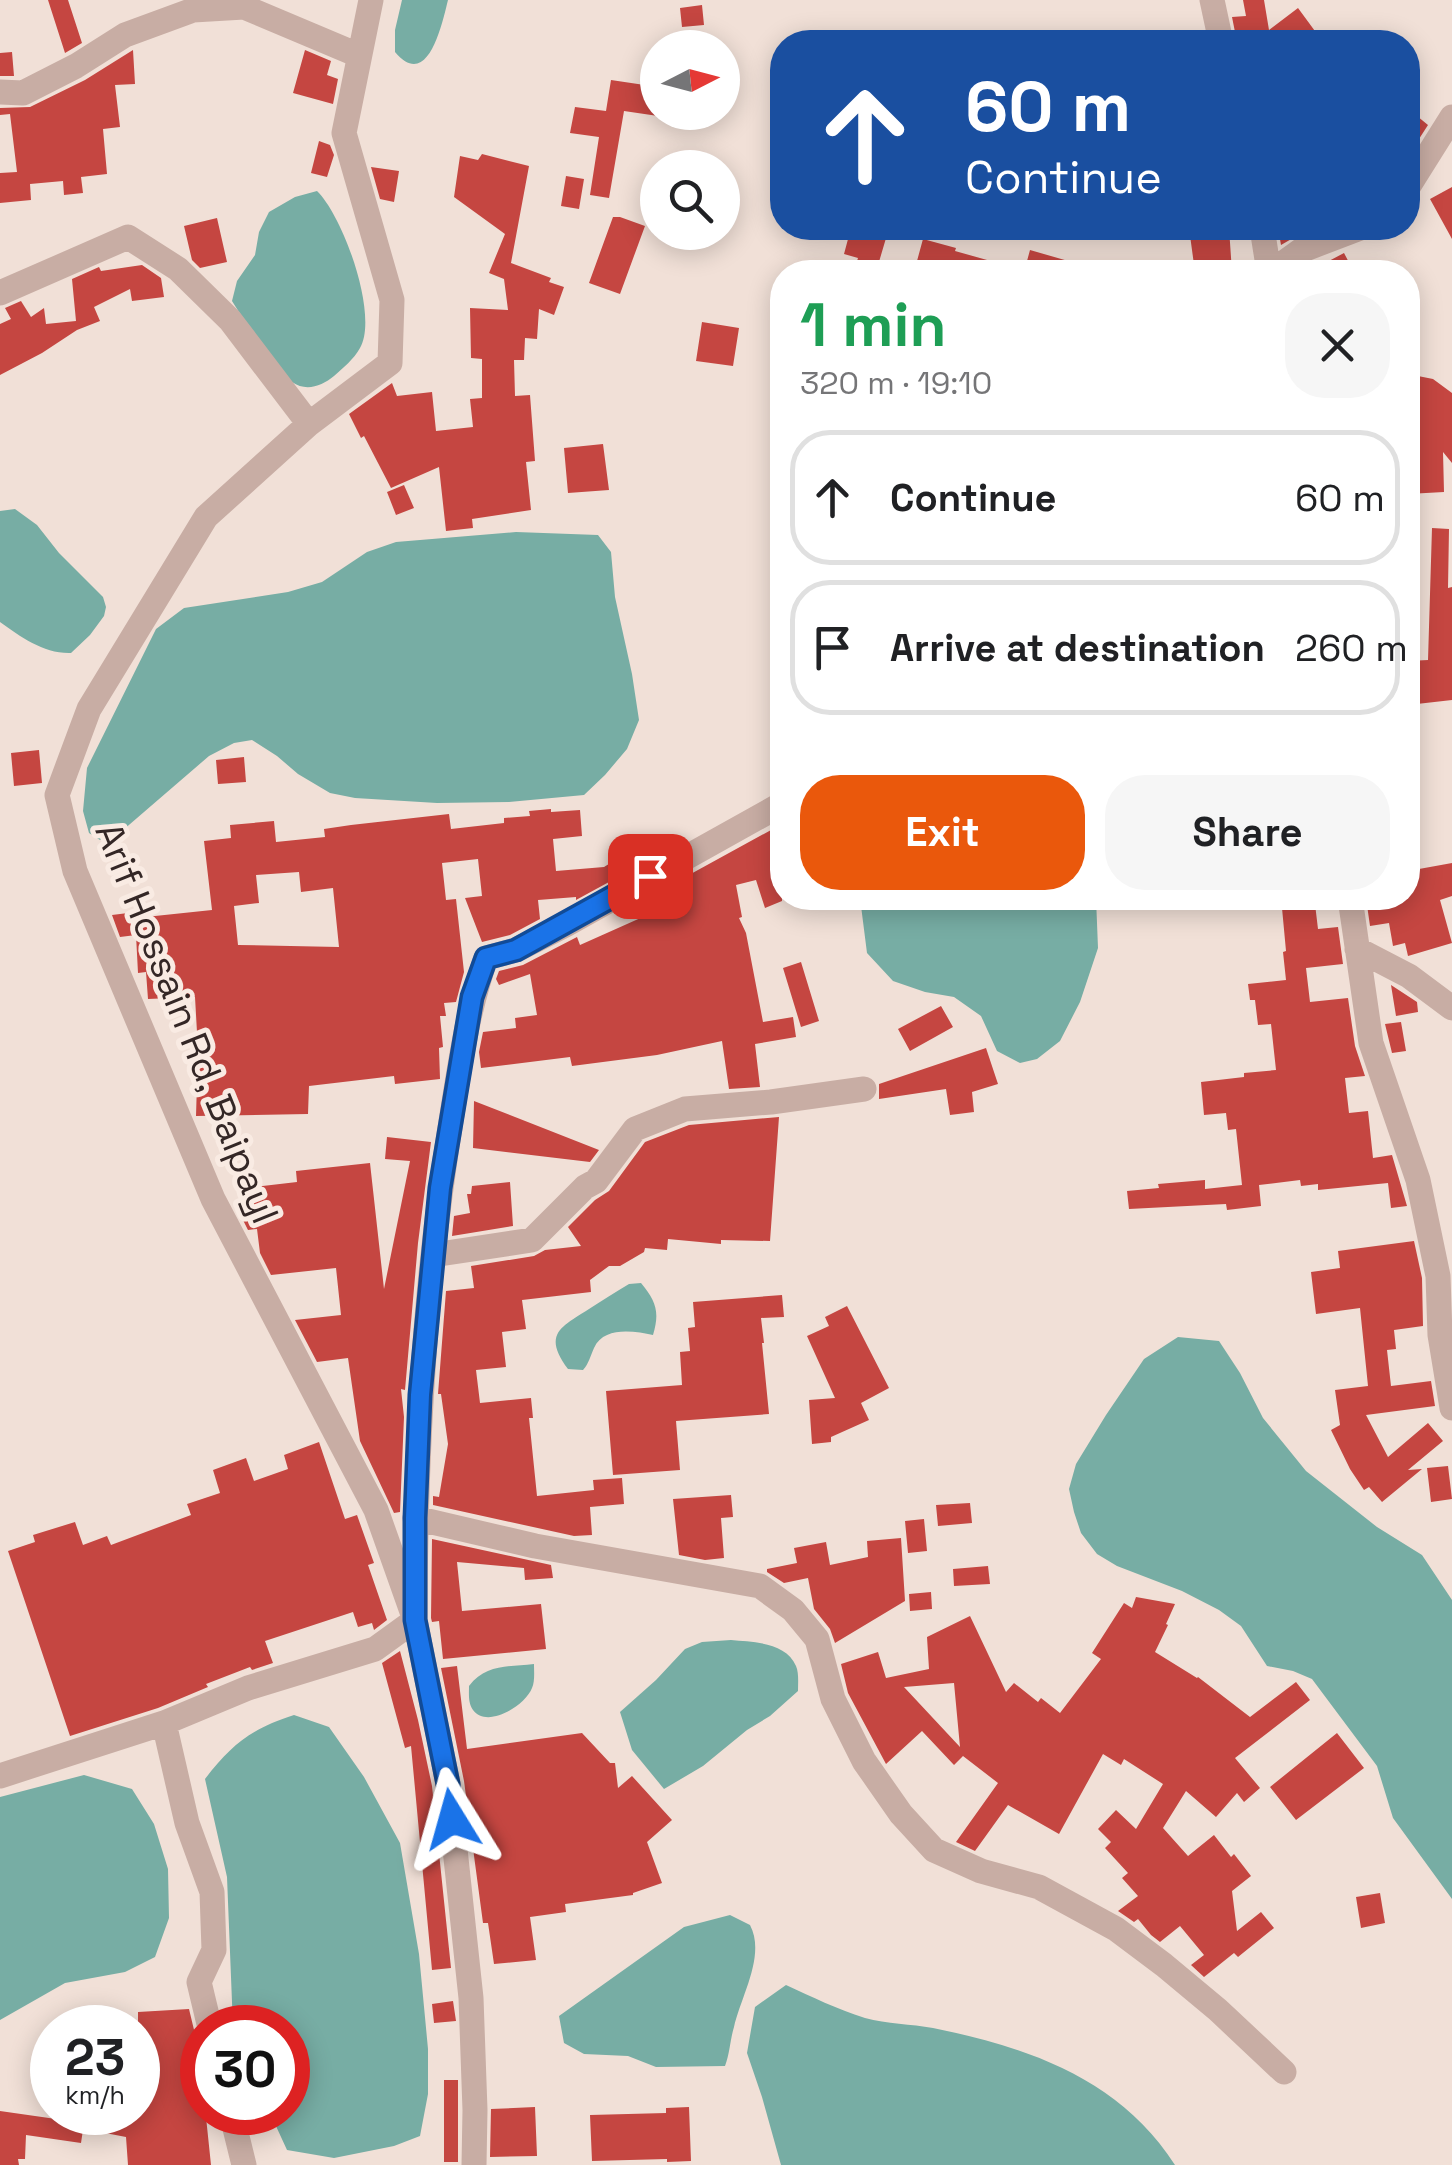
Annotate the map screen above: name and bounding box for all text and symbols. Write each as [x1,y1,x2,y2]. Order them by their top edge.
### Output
north arrow [640,30,740,130]
map controls [640,30,740,250]
text: 60 m [965,62,1131,151]
icon: ahead [800,70,930,200]
text: Continue [965,149,1162,206]
button: search [640,150,740,250]
text: 1 min [800,287,947,364]
button: close [1285,293,1390,398]
text: 320 m · 19:10 [800,363,992,403]
icon: ahead [805,470,860,525]
text: Continue [890,474,1056,522]
text: 60 m [1295,474,1385,522]
icon: arrive [805,620,860,675]
text: Arrive at destination [890,624,1265,672]
text: 260 m [1295,624,1408,672]
button: Exit [800,775,1085,890]
button: Share [1105,775,1390,890]
street label: Arif Hossain Rd, Baipayl [85,816,289,1230]
pin [608,834,693,919]
icon: arrive [623,849,678,904]
position arrow [400,1767,504,1871]
speed limit sign: 30 [180,2005,310,2135]
text: 23 [65,2026,125,2090]
text: km/h [65,2079,125,2111]

